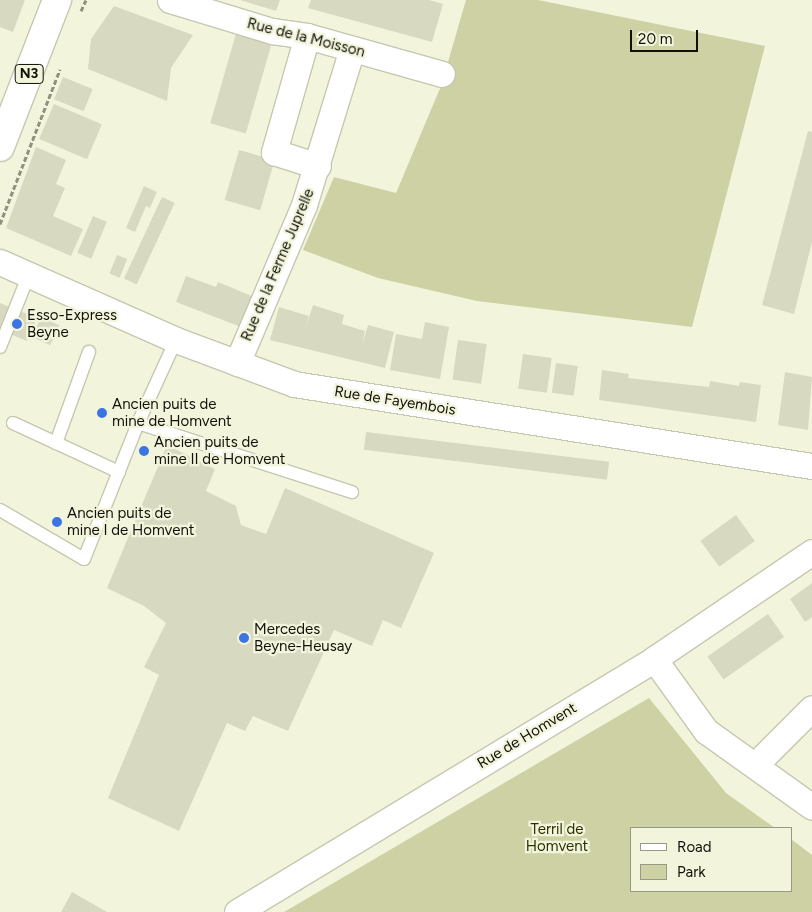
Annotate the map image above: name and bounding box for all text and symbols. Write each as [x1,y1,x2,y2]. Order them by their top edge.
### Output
street label: Rue de la Moisson [245,15,367,61]
scale bar [632,20,700,52]
text: 20 m [638,30,672,48]
road number: N3 [14,62,44,86]
street label: Rue de la Ferme Juprelle [238,186,318,344]
place label: Esso-Express Beyne [27,306,117,341]
marker: Esso-Express Beyne [11,318,23,330]
street label: Rue de Fayembois [333,383,457,419]
place label: Ancien puits de mine de Homvent [112,395,232,430]
marker: Ancien puits de mine de Homvent [96,407,108,419]
place label: Ancien puits de mine II de Homvent [154,433,286,468]
marker: Ancien puits de mine II de Homvent [138,445,150,457]
place label: Ancien puits de mine I de Homvent [67,504,194,539]
marker: Ancien puits de mine I de Homvent [51,516,63,528]
place label: Mercedes Beyne-Heusay [254,620,352,655]
marker: Mercedes Beyne-Heusay [238,632,250,644]
street label: Rue de Homvent [474,699,580,773]
park label: Terril de Homvent [526,820,588,855]
legend [630,827,792,892]
text: Road [677,838,712,856]
text: Park [677,863,706,881]

